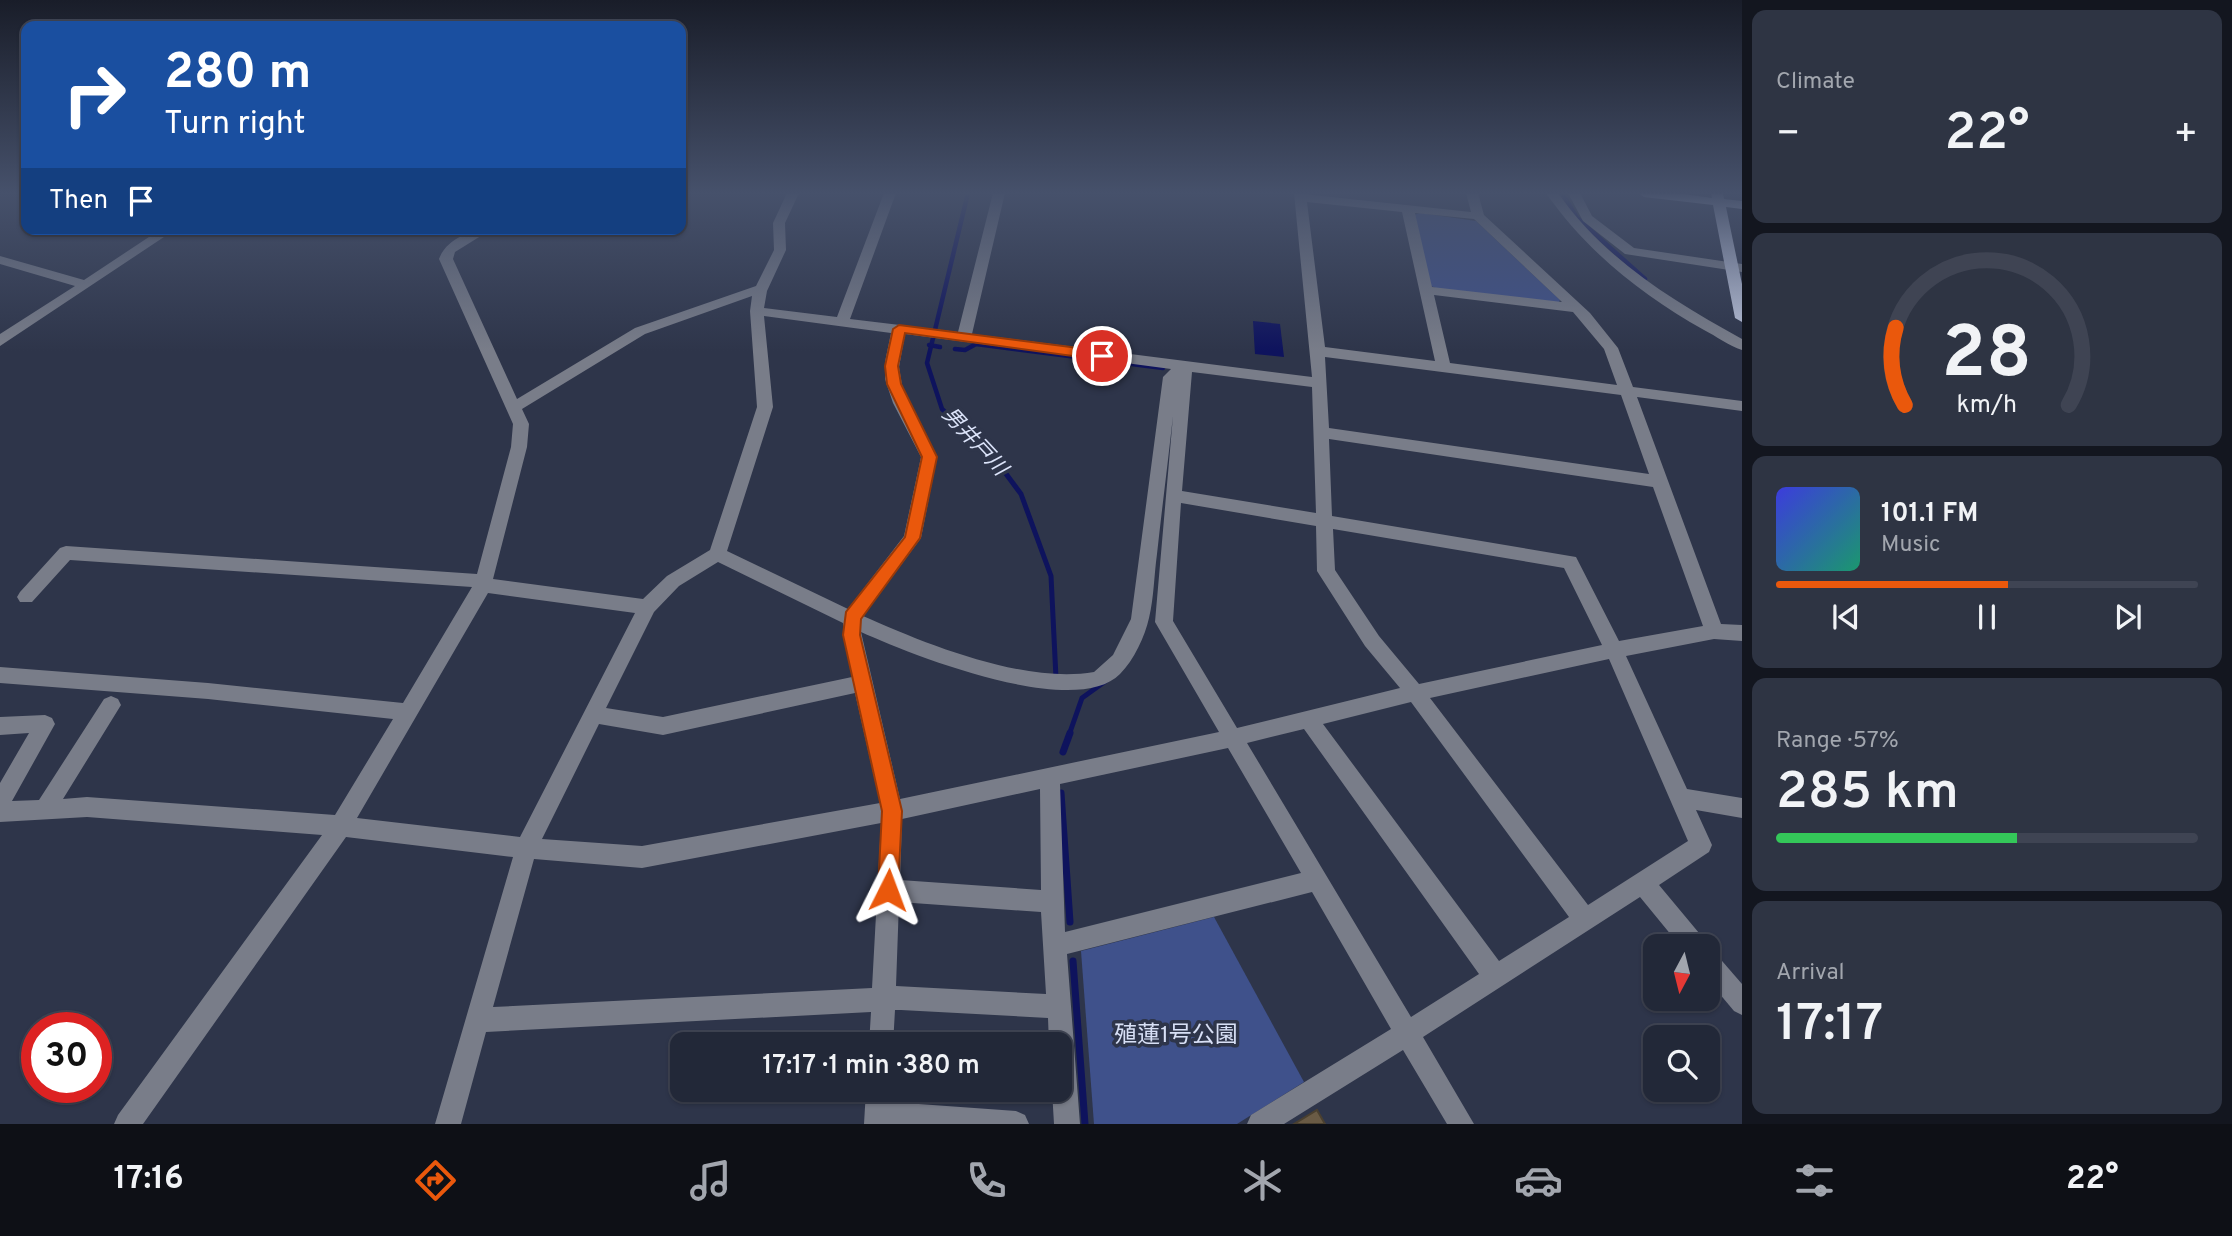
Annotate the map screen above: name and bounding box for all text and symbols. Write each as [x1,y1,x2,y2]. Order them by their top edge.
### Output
text: 280 m [164,44,311,106]
icon: right [49,49,140,140]
text: Climate [1776,68,1855,97]
text: 22° [1944,102,2030,168]
text: Turn right [164,105,306,145]
text: − [1776,111,1801,160]
text: + [2173,111,2198,160]
icon: arrive [122,182,160,220]
text: Then [49,185,108,218]
text: 28 [1942,312,2032,404]
pin [1072,326,1132,386]
icon: arrive [1083,337,1121,375]
text: km/h [1957,390,2017,422]
water label: 男井戸川 [935,402,1014,483]
text: 101.1 FM [1881,498,1978,531]
text: Music [1881,531,1941,560]
icon: previous [1827,598,1865,636]
icon: pause [1968,598,2006,636]
icon: next [2109,598,2147,636]
text: Range · 57% [1776,727,1899,756]
text: 285 km [1776,761,1959,827]
position arrow [851,853,925,927]
north arrow [1643,934,1720,1012]
map controls [1643,934,1720,1102]
text: Arrival [1776,959,1845,988]
text: 17:17 [1776,993,1883,1059]
speed limit sign: 30 [21,1012,112,1103]
park label: 殖蓮1号公園 [1114,1022,1238,1051]
button: search [1643,1025,1720,1102]
text: 17:17 · 1 min · 380 m [762,1050,980,1083]
icon: directions [411,1156,460,1205]
icon: music [686,1156,735,1205]
icon: phone [962,1156,1011,1205]
icon: climate [1238,1156,1287,1205]
icon: car [1514,1156,1563,1205]
icon: filters [1790,1156,1839,1205]
text: 17:16 [113,1160,184,1200]
text: 22° [2066,1160,2118,1200]

